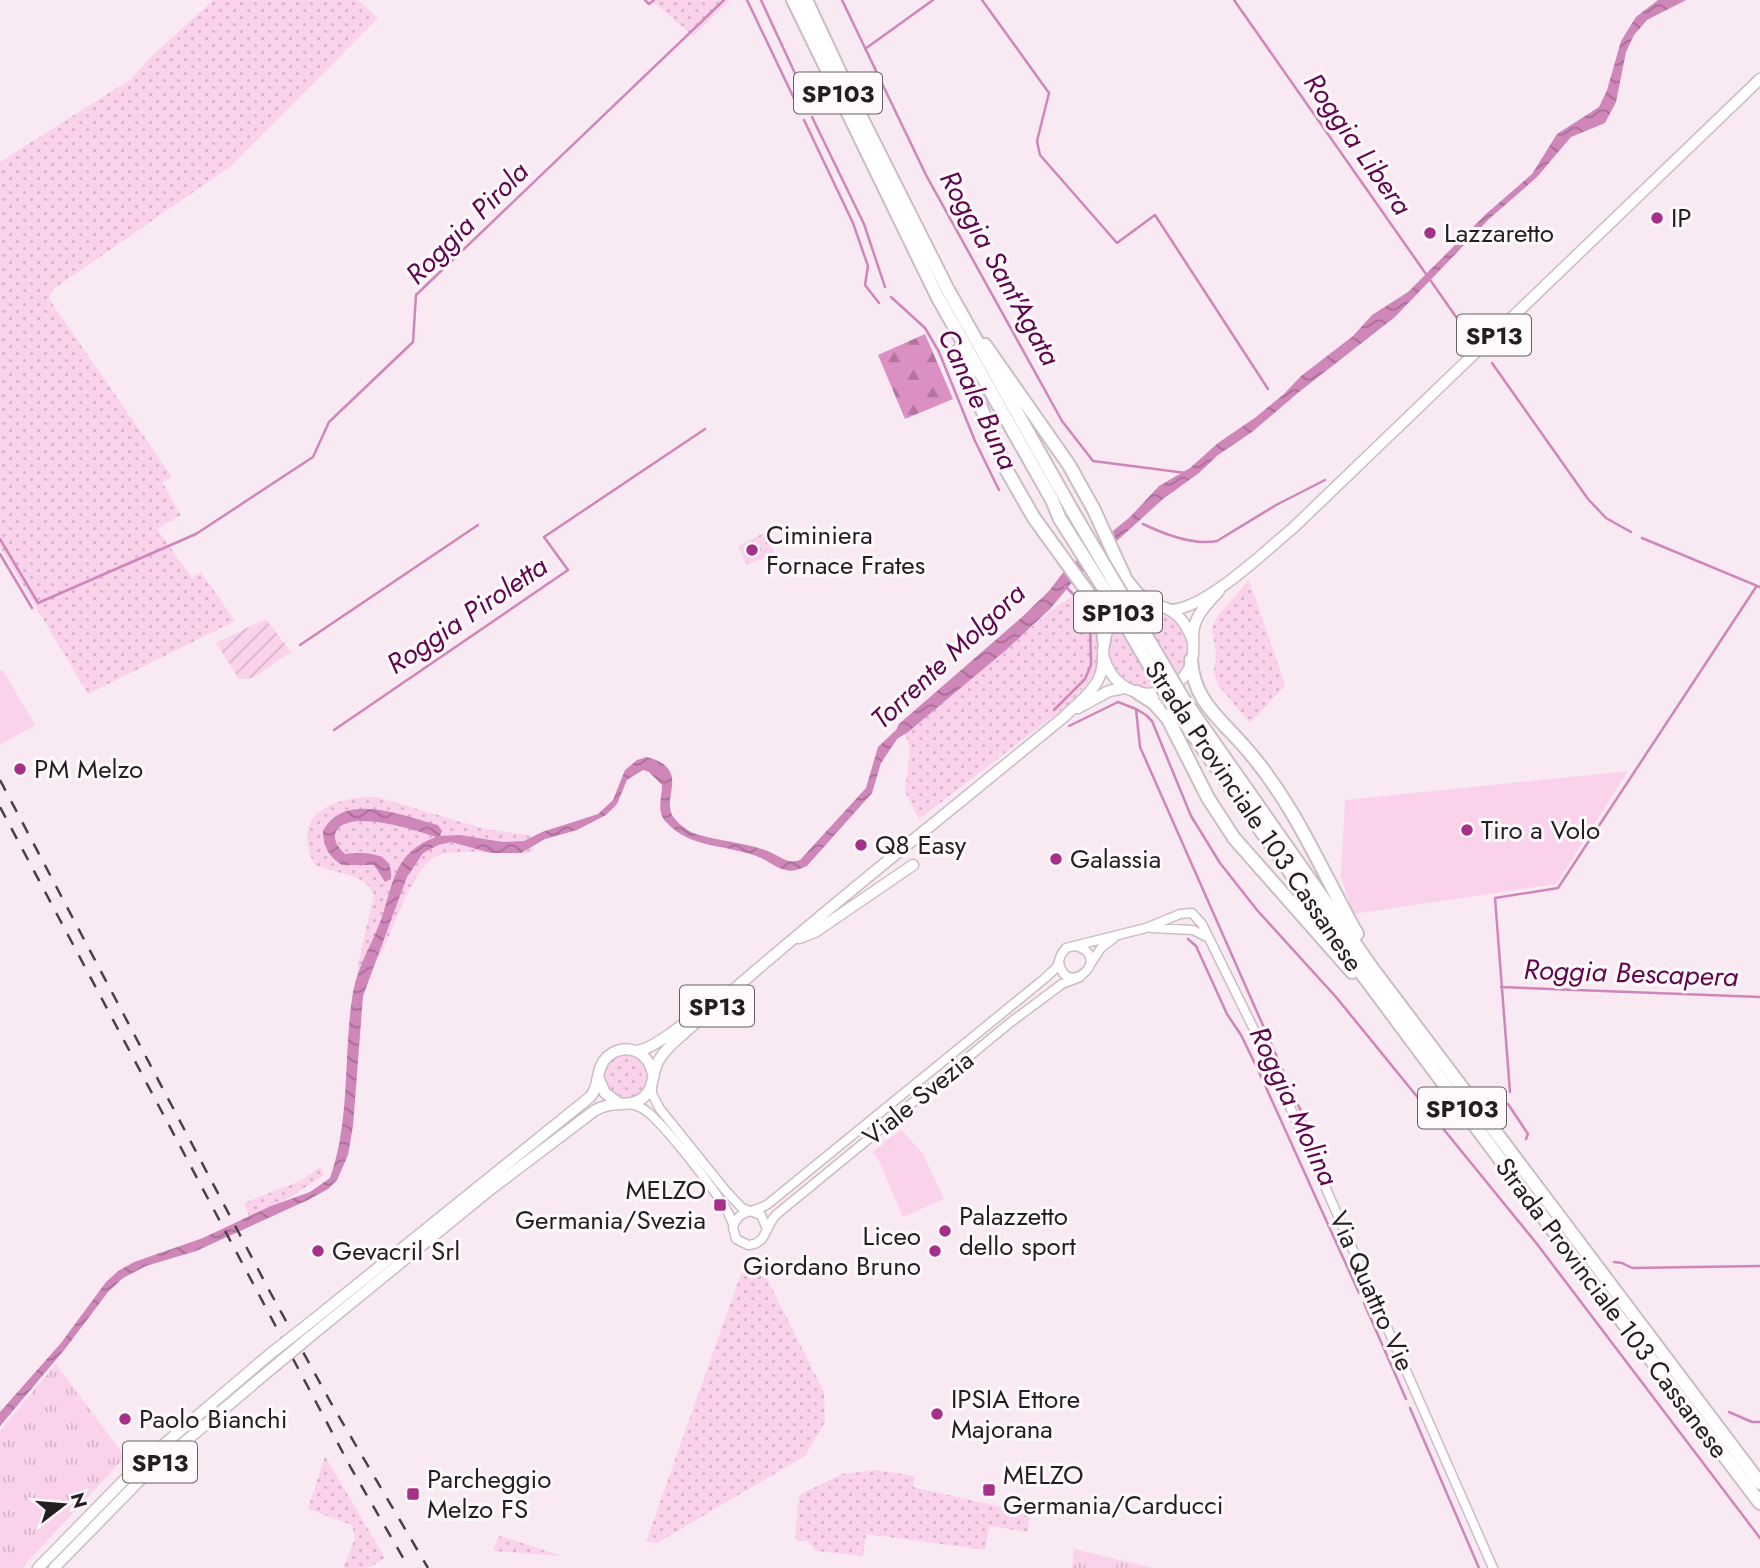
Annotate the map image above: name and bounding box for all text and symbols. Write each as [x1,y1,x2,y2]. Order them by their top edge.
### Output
water label: Roggia Libera [1294,64,1423,224]
road number: SP103 [794,72,882,114]
water label: Roggia Pirola [396,152,538,294]
water label: Roggia Sant'Agata [929,163,1071,374]
place label: IP [1671,199,1692,237]
marker: IP [1649,210,1665,226]
place label: Lazzaretto [1444,214,1554,252]
marker: Lazzaretto [1422,225,1438,241]
road number: SP13 [1457,314,1531,356]
water label: Canale Buna [927,322,1029,477]
place label: Ciminiera Fornace Frates [766,516,925,584]
marker: Ciminiera Fornace Frates [744,542,760,558]
water label: Roggia Piroletta [378,546,556,684]
water label: Torrente Molgora [861,573,1035,739]
road number: SP103 [1074,592,1162,632]
street label: Strada Provinciale 103 Cassanese [1135,653,1373,979]
place label: PM Melzo [34,750,143,788]
marker: PM Melzo [12,761,28,777]
place label: Tiro a Volo [1481,811,1600,849]
marker: Tiro a Volo [1459,822,1475,838]
place label: Q8 Easy [875,826,967,864]
marker: Q8 Easy [853,837,869,853]
place label: Galassia [1070,840,1161,878]
marker: Galassia [1048,851,1064,867]
water label: Roggia Bescapera [1523,949,1740,997]
road number: SP13 [680,986,754,1026]
water label: Roggia Molina [1239,1019,1349,1193]
street label: Viale Svezia [854,1041,982,1155]
road number: SP103 [1418,1088,1506,1128]
street label: Strada Provinciale 103 Cassanese [1486,1150,1738,1466]
place label: MELZO Germania/Svezia [515,1171,706,1239]
marker: MELZO Germania/Svezia [712,1197,728,1213]
place label: Palazzetto dello sport [959,1197,1077,1265]
street label: Via Quattro Vie [1320,1205,1424,1377]
place label: Liceo Giordano Bruno [743,1217,921,1285]
marker: Palazzetto dello sport [937,1223,953,1239]
place label: Gevacril Srl [332,1232,460,1270]
marker: Gevacril Srl [310,1243,326,1259]
marker: Liceo Giordano Bruno [927,1243,943,1259]
place label: IPSIA Ettore Majorana [951,1380,1080,1448]
place label: Paolo Bianchi [139,1400,287,1438]
marker: IPSIA Ettore Majorana [929,1406,945,1422]
marker: Paolo Bianchi [117,1411,133,1427]
road number: SP13 [123,1442,197,1482]
place label: MELZO Germania/Carducci [1003,1456,1223,1524]
place label: Parcheggio Melzo FS [427,1460,552,1528]
north arrow [28,1470,98,1540]
marker: MELZO Germania/Carducci [981,1482,997,1498]
marker: Parcheggio Melzo FS [405,1486,421,1502]
text: N [64,1489,94,1511]

